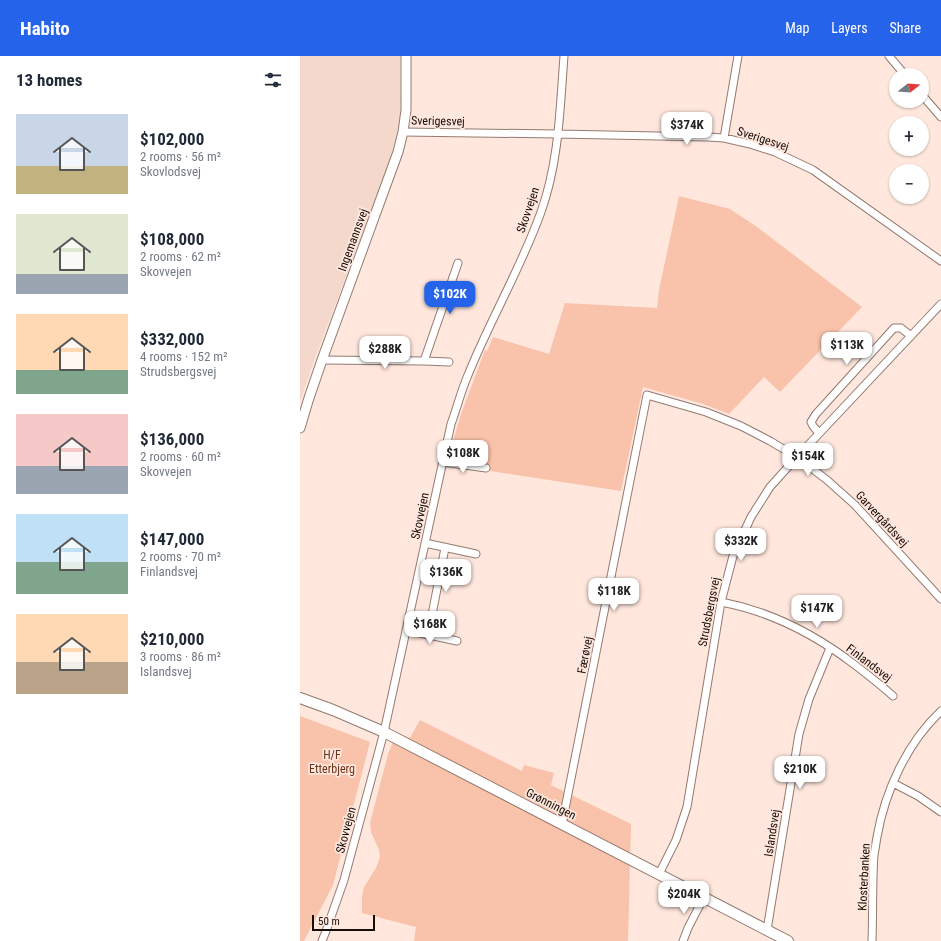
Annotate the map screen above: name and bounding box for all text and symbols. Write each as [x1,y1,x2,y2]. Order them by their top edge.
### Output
text: Habito [20,17,70,40]
text: Map [785,20,809,36]
text: Layers [831,20,868,36]
text: Share [890,20,921,36]
north arrow [889,68,929,108]
map controls [889,68,929,204]
icon: filters [262,69,284,91]
text: 13 homes [16,70,82,90]
pin: $374K [659,112,715,146]
street label: Sverigesvej [411,114,465,128]
button: + [889,116,929,156]
text: $374K [670,117,704,132]
street label: Sverigesvej [735,124,791,154]
text: $102,000 [140,129,204,149]
icon: home [48,130,96,178]
text: 2 rooms · 56 m² [140,149,221,164]
text: Skovlodsvej [140,164,201,179]
button: − [889,164,929,204]
street label: Skovvejen [514,185,542,235]
street label: Ingemannsvej [335,207,371,273]
text: $108,000 [140,229,204,249]
icon: home [48,230,96,278]
text: 2 rooms · 62 m² [140,249,221,264]
text: Skovvejen [140,264,191,279]
pin: $102K [422,281,478,315]
text: $102K [433,286,467,301]
text: $332,000 [140,329,204,349]
icon: home [48,330,96,378]
pin: $113K [819,332,875,366]
pin: $288K [357,336,413,370]
text: $113K [830,337,864,352]
text: $288K [368,341,402,356]
text: 4 rooms · 152 m² [140,349,227,364]
text: Strudsbergsvej [140,364,216,379]
text: $136,000 [140,429,204,449]
icon: home [48,430,96,478]
pin: $108K [435,440,491,474]
pin: $154K [780,443,836,477]
text: $108K [446,445,480,460]
text: $154K [791,448,825,463]
text: 2 rooms · 60 m² [140,449,221,464]
text: Skovvejen [140,464,191,479]
street label: Garvergårdsvej [853,488,911,550]
street label: Skovvejen [408,491,432,541]
pin: $332K [713,528,769,562]
text: $147,000 [140,529,204,549]
icon: home [48,530,96,578]
text: $332K [724,533,758,548]
text: 2 rooms · 70 m² [140,549,221,564]
pin: $136K [418,559,474,593]
text: Finlandsvej [140,564,198,579]
text: $136K [429,564,463,579]
street label: Strudsbergsvej [695,576,723,648]
pin: $118K [586,578,642,612]
text: $118K [597,583,631,598]
pin: $147K [789,595,845,629]
text: $147K [800,600,834,615]
pin: $168K [402,611,458,645]
text: $168K [413,616,447,631]
text: $210,000 [140,629,204,649]
icon: home [48,630,96,678]
street label: Færøvej [575,635,595,675]
street label: Finlandsvej [843,641,895,685]
text: 3 rooms · 86 m² [140,649,221,664]
text: Islandsvej [140,664,192,679]
park label: H/F Etterbjerg [309,748,355,776]
pin: $210K [772,756,828,790]
text: $210K [783,761,817,776]
street label: Grønningen [524,785,579,823]
street label: Skovvejen [333,805,359,855]
street label: Islandsvej [761,808,783,858]
street label: Klosterbanken [855,843,873,911]
pin: $204K [656,881,712,915]
text: $204K [667,886,701,901]
scale bar [312,913,375,932]
text: 50 m [318,915,340,928]

